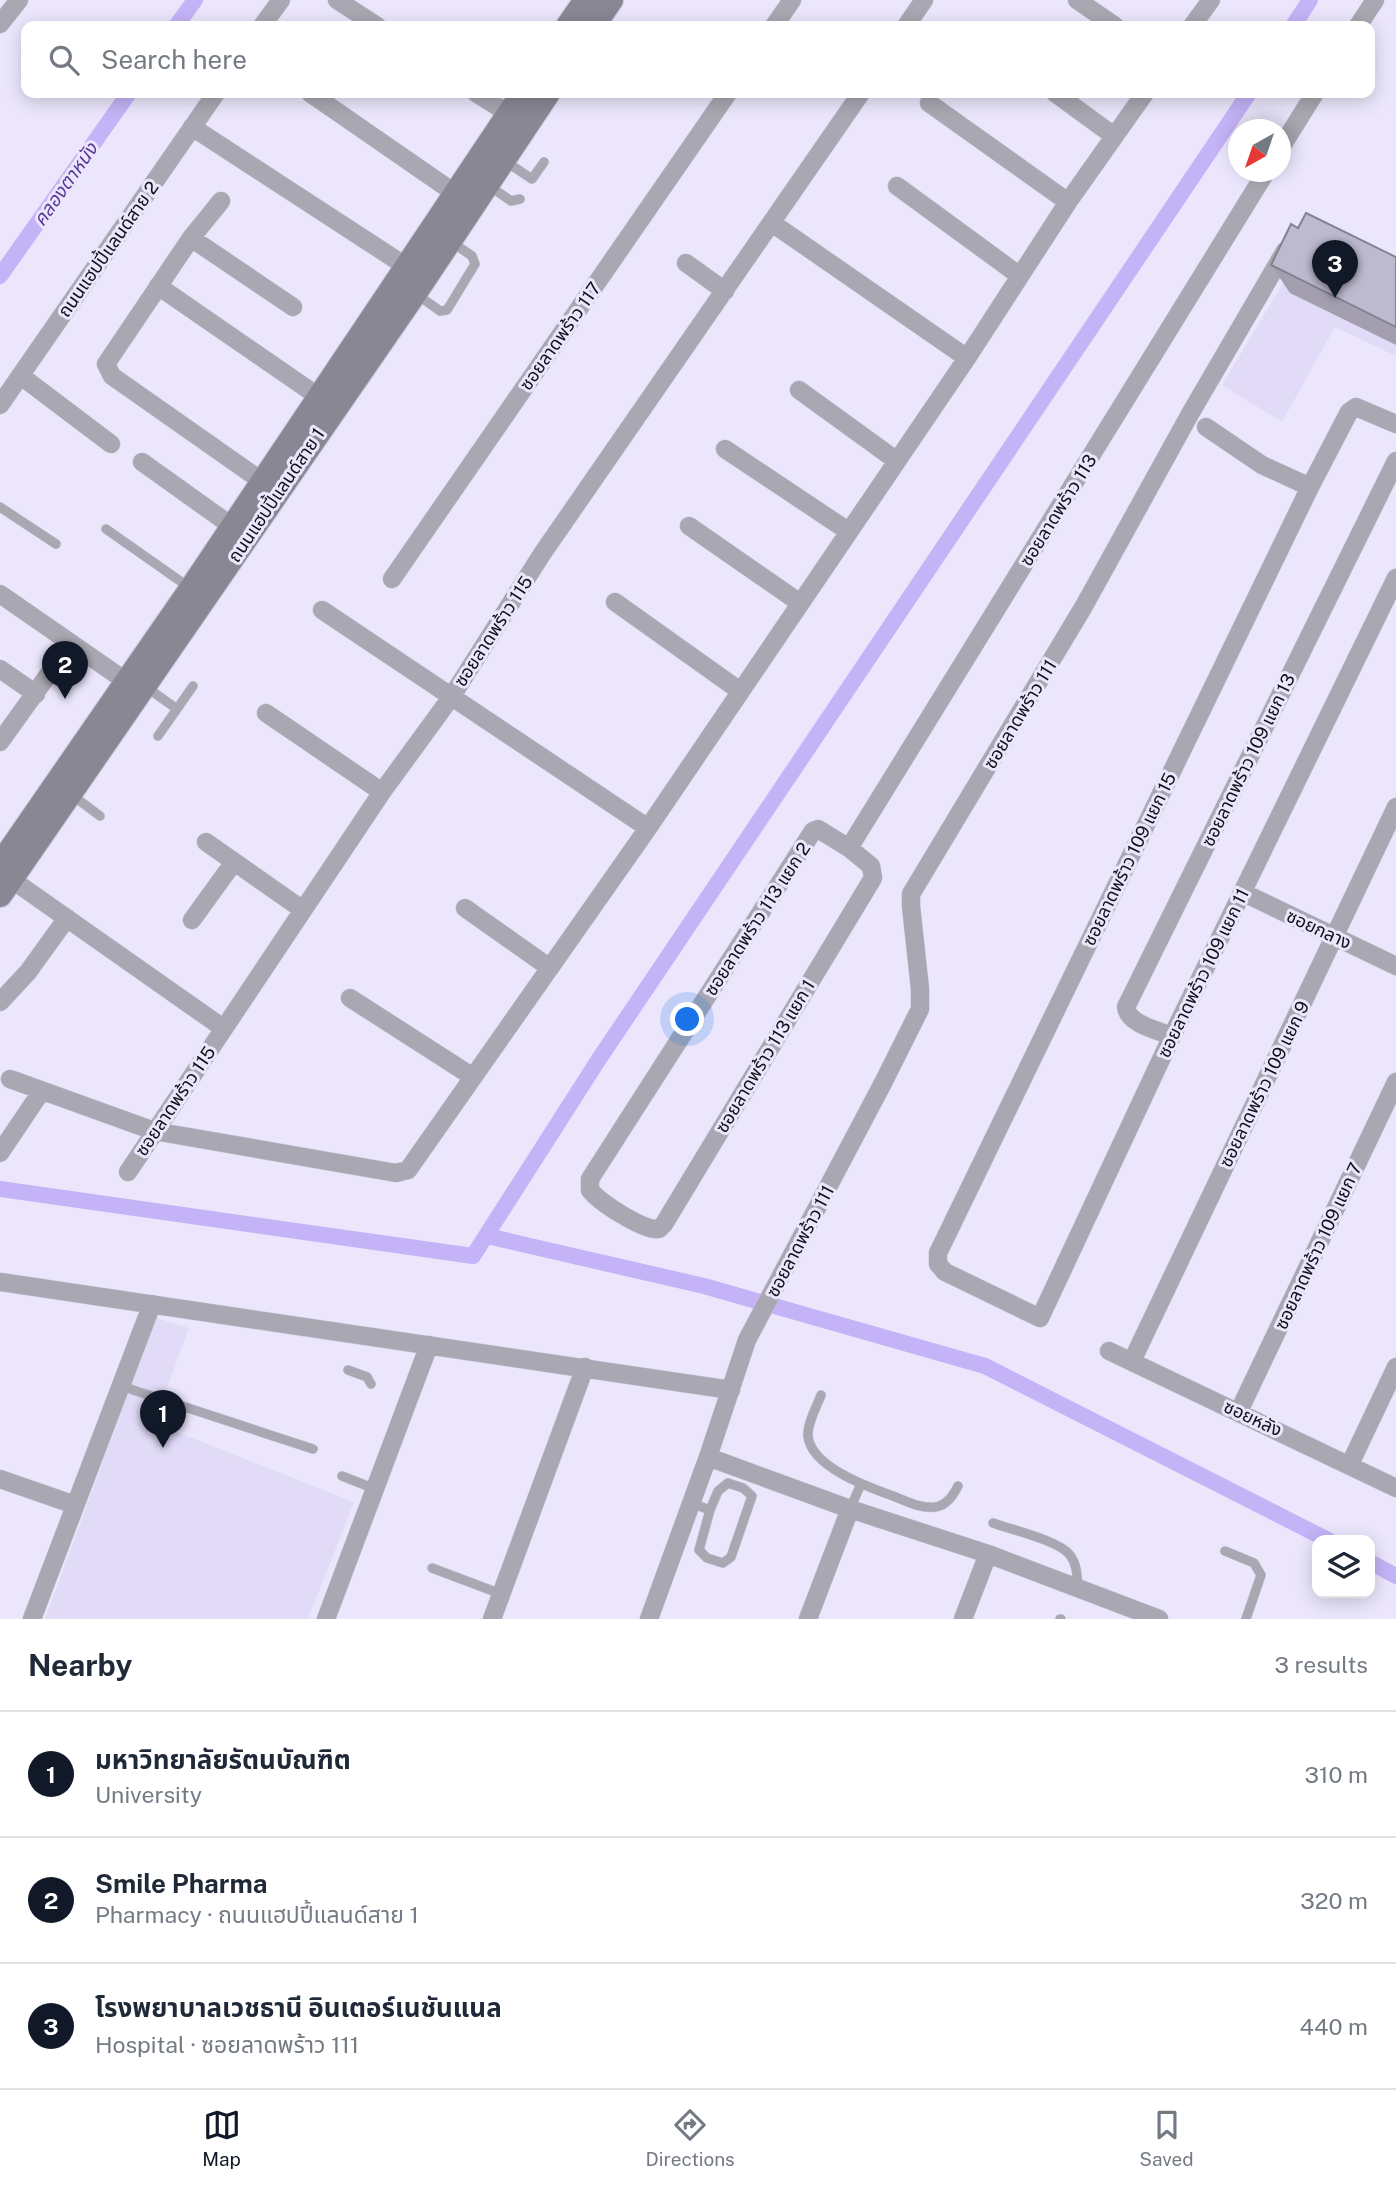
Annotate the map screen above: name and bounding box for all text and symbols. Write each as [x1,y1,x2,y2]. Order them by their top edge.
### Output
search box [21,21,1375,98]
icon: search [45,41,83,79]
text: Search here [101,44,247,75]
north arrow [1228,119,1291,182]
water label: คลองตาหนัง [28,138,102,230]
street label: ถนนแฮปปี้แลนด์สาย 2 [52,176,163,321]
pin: 3 [1312,240,1358,298]
street label: ซอยลาดพร้าว 117 [515,278,605,394]
street label: ถนนแฮปปี้แลนด์สาย 1 [222,423,329,566]
street label: ซอยลาดพร้าว 113 [1015,450,1101,570]
street label: ซอยลาดพร้าว 115 [449,572,537,690]
pin: 2 [42,641,88,699]
street label: ซอยลาดพร้าว 111 [979,656,1061,772]
street label: ซอยลาดพร้าว 109 แยก 13 [1197,670,1299,850]
street label: ซอยลาดพร้าว 109 แยก 15 [1078,769,1180,949]
street label: ซอยลาดพร้าว 113 แยก 2 [700,839,814,999]
street label: ซอยลาดพร้าว 109 แยก 11 [1153,885,1253,1061]
street label: ซอยกลาง [1283,905,1355,953]
street label: ซอยลาดพร้าว 113 แยก 1 [711,976,819,1136]
street label: ซอยลาดพร้าว 109 แยก 9 [1215,998,1313,1170]
your location [670,1002,704,1036]
street label: ซอยลาดพร้าว 115 [131,1042,219,1160]
street label: ซอยลาดพร้าว 109 แยก 7 [1270,1159,1366,1333]
street label: ซอยลาดพร้าว 111 [762,1182,838,1300]
pin: 1 [140,1390,186,1448]
street label: ซอยหลัง [1221,1395,1285,1441]
map controls [1312,1535,1375,1598]
button: layers [1312,1535,1375,1598]
text: Nearby [28,1647,132,1683]
text: 3 results [1274,1651,1368,1678]
text: มหาวิทยาลัยรัตนบัณฑิต [95,1744,351,1775]
text: 1 [46,1761,56,1788]
text: 310 m [1305,1761,1368,1788]
text: University [95,1781,202,1808]
text: Smile Pharma [95,1868,267,1899]
text: 2 [44,1887,58,1914]
text: 320 m [1300,1887,1368,1914]
text: Pharmacy · ถนนแฮปปี้แลนด์สาย 1 [95,1901,419,1928]
text: โรงพยาบาลเวชธานี อินเตอร์เนชันแนล [95,1992,502,2023]
text: 3 [43,2013,59,2040]
text: 440 m [1300,2013,1368,2040]
text: Hospital · ซอยลาดพร้าว 111 [95,2031,359,2058]
tab: Map [202,2106,241,2170]
tab: Directions [645,2106,735,2170]
tab: Saved [1139,2106,1194,2170]

